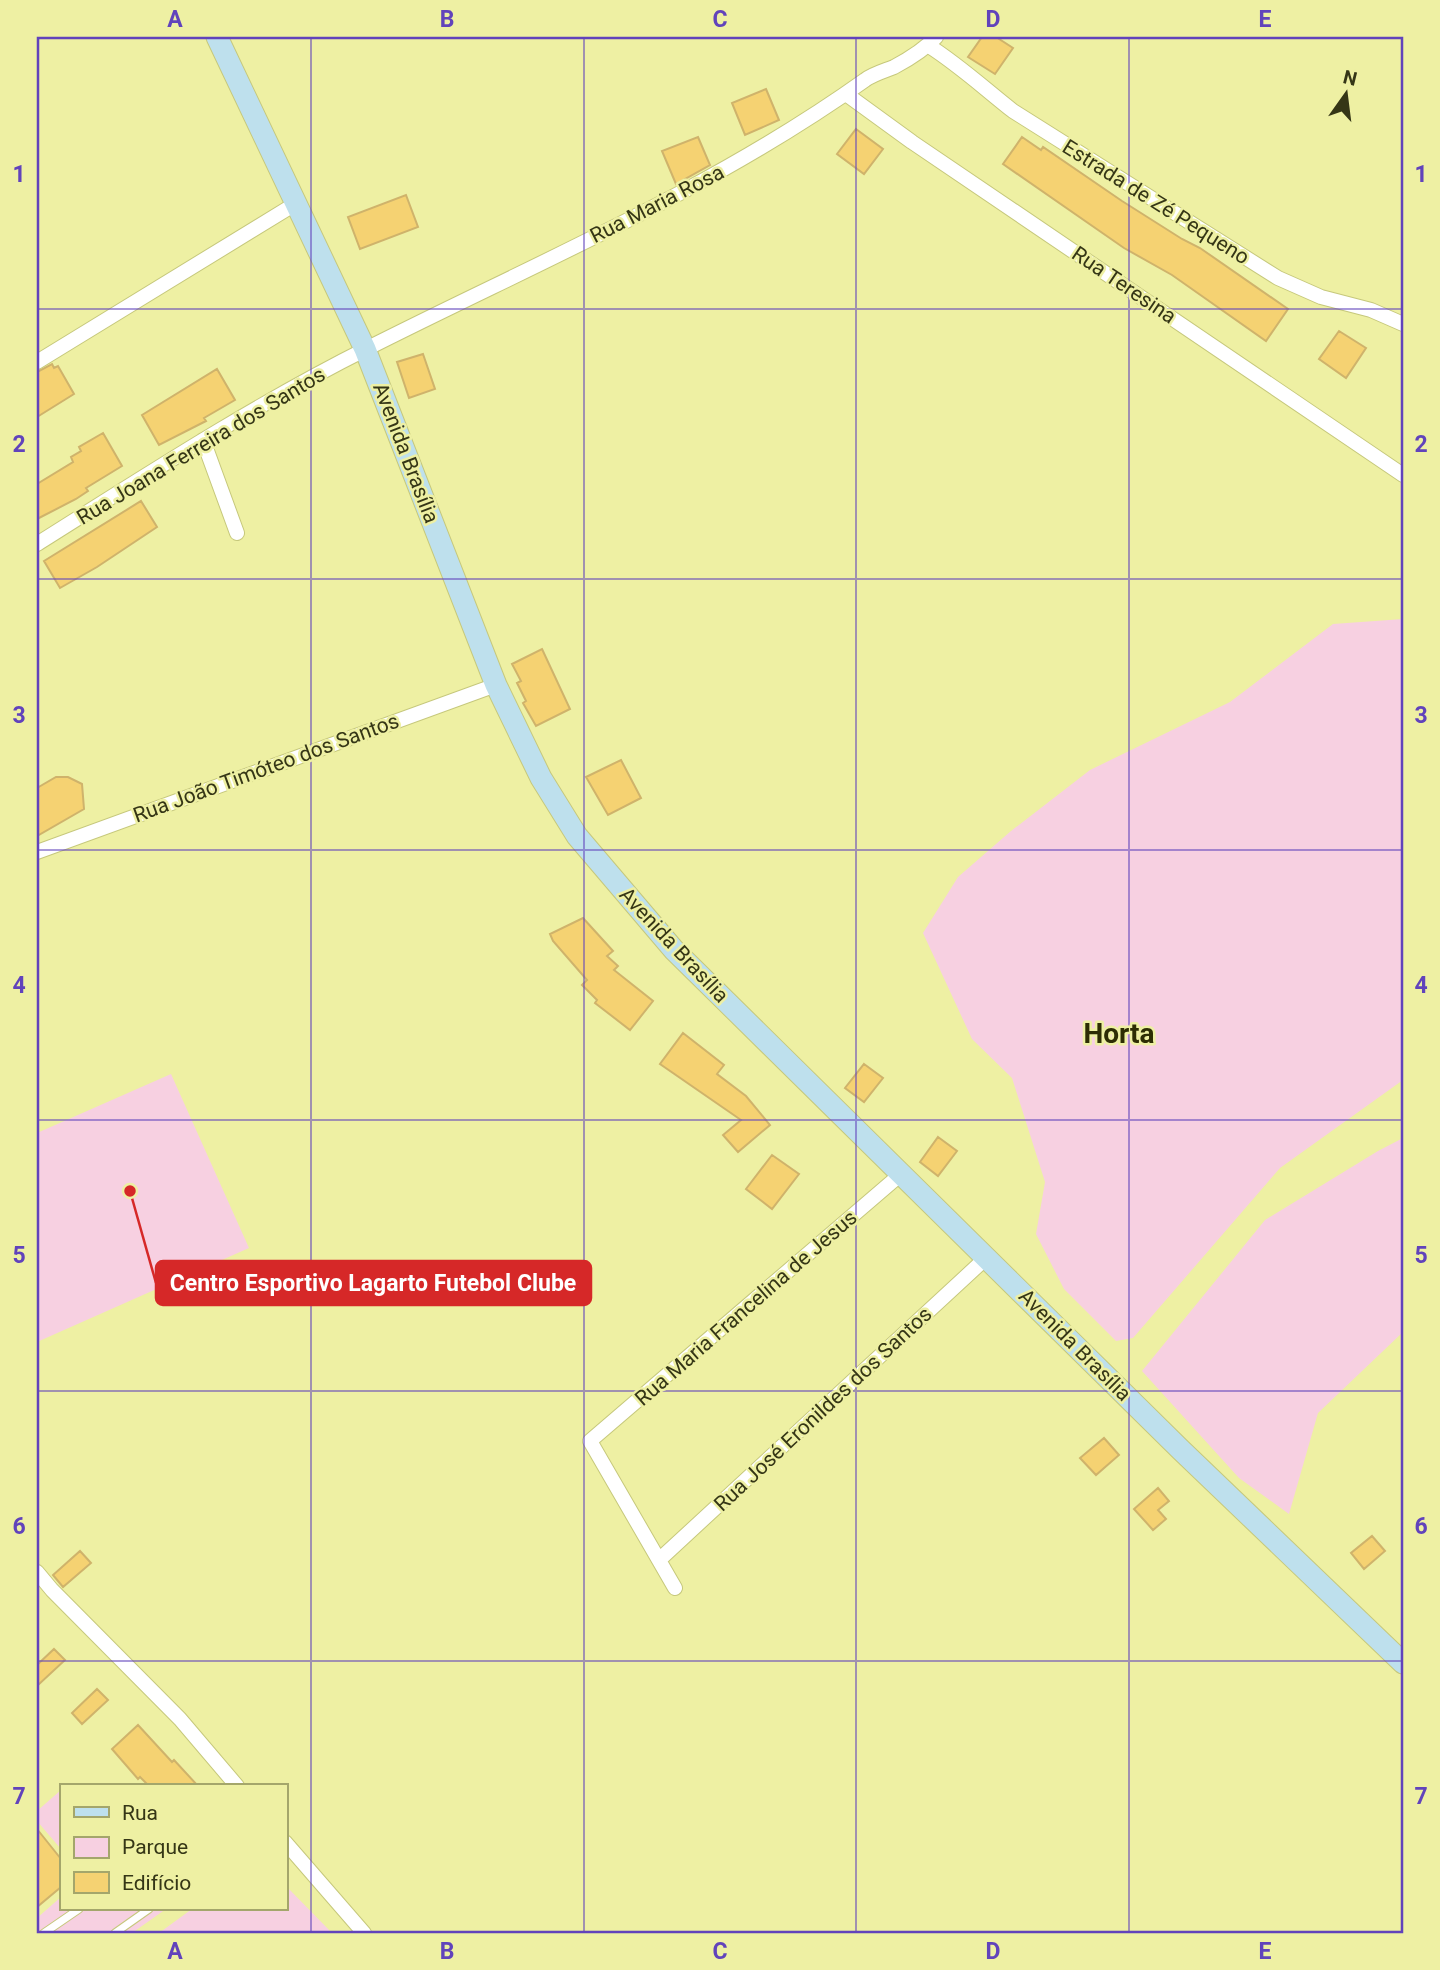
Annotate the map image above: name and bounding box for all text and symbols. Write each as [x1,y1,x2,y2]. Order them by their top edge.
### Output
text: A [167,6,183,33]
text: B [440,6,454,33]
text: C [712,6,728,33]
text: D [986,6,1000,33]
text: E [1259,6,1272,33]
north arrow [1310,60,1380,130]
text: N [1341,65,1359,91]
street label: Estrada de Zé Pequeno [1058,135,1254,269]
street label: Rua Maria Rosa [586,160,728,248]
text: 1 [12,161,26,188]
text: 1 [1414,161,1428,188]
street label: Rua Teresina [1067,241,1181,329]
street label: Rua Joana Ferreira dos Santos [73,362,329,530]
street label: Avenida Brasília [368,379,444,527]
text: 2 [12,431,26,458]
text: 2 [1414,431,1428,458]
text: 3 [12,702,26,729]
text: 3 [1414,702,1428,729]
street label: Rua João Timóteo dos Santos [130,709,402,827]
street label: Avenida Brasília [615,883,733,1007]
text: 4 [12,972,26,999]
text: 4 [1414,972,1428,999]
district label: Horta [1084,1017,1154,1050]
street label: Rua Maria Francelina de Jesus [630,1205,862,1411]
text: 5 [12,1242,26,1269]
text: 5 [1414,1242,1428,1269]
callout: Centro Esportivo Lagarto Futebol Clube [156,1261,591,1305]
text: Centro Esportivo Lagarto Futebol Clube [170,1270,576,1297]
street label: Avenida Brasília [1014,1284,1136,1406]
street label: Rua José Eronildes dos Santos [709,1302,937,1516]
text: 6 [12,1513,26,1540]
text: 6 [1414,1513,1428,1540]
text: 7 [12,1783,26,1810]
text: 7 [1414,1783,1428,1810]
legend [60,1784,287,1910]
text: Rua [122,1801,158,1825]
text: Parque [122,1835,188,1859]
text: Edifício [122,1871,191,1895]
text: A [167,1938,183,1965]
text: B [440,1938,454,1965]
text: C [712,1938,728,1965]
text: D [986,1938,1000,1965]
text: E [1259,1938,1272,1965]

